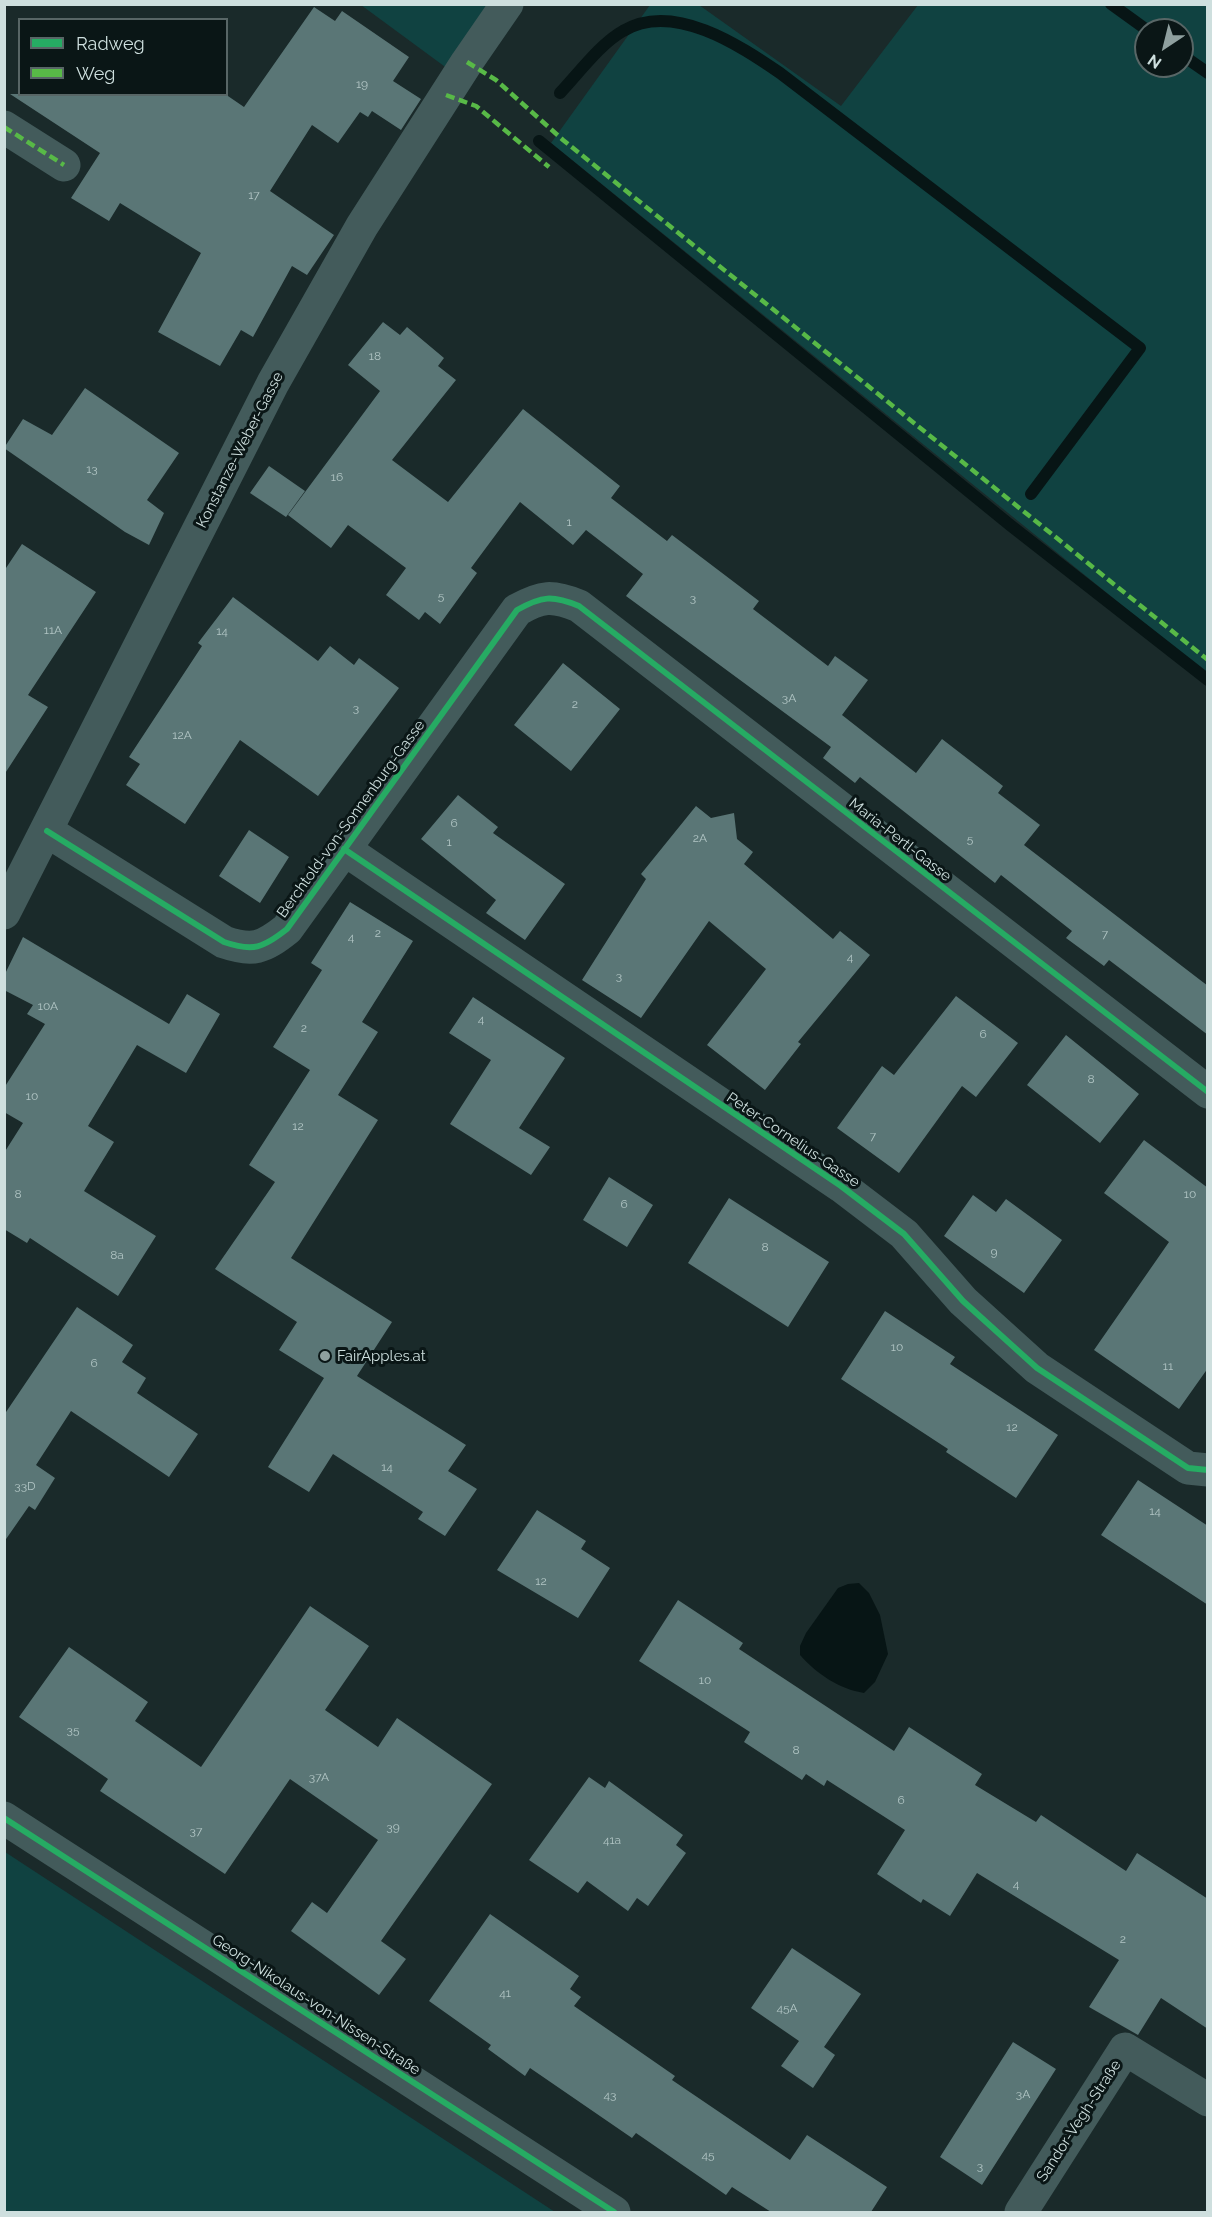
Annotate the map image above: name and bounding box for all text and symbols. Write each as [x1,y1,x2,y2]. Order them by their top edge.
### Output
legend [18,18,228,96]
north arrow [1134,18,1194,78]
text: Radweg [76,33,145,54]
text: N [1144,50,1165,73]
text: Weg [76,63,115,84]
house number: 19 [356,77,368,91]
house number: 17 [248,188,260,202]
house number: 18 [369,349,381,363]
street label: Konstanze-Weber-Gasse [193,369,287,531]
house number: 13 [86,462,98,476]
house number: 16 [331,470,343,484]
house number: 1 [566,515,572,529]
house number: 5 [438,589,444,603]
house number: 3 [690,591,696,605]
house number: 11A [44,623,62,637]
house number: 14 [216,624,228,638]
house number: 3A [782,691,796,705]
house number: 2 [572,697,578,711]
house number: 3 [353,701,359,715]
street label: Berchtold-von-Sonnenburg-Gasse [273,717,429,921]
house number: 12A [172,728,192,742]
street label: Maria-Pertl-Gasse [845,794,955,886]
house number: 6 [450,816,458,830]
house number: 2A [693,831,707,845]
house number: 5 [967,832,973,846]
house number: 1 [446,835,452,849]
house number: 2 [375,926,381,940]
house number: 7 [1102,927,1108,941]
house number: 4 [348,930,354,944]
house number: 4 [847,950,853,964]
house number: 3 [616,969,622,983]
house number: 10A [38,999,58,1013]
house number: 4 [478,1012,484,1026]
house number: 2 [301,1021,307,1035]
house number: 6 [979,1027,987,1041]
house number: 8 [1087,1072,1095,1086]
house number: 10 [26,1089,38,1103]
street label: Peter-Cornelius-Gasse [723,1089,863,1191]
house number: 12 [292,1119,304,1133]
house number: 7 [870,1129,876,1143]
house number: 8 [14,1187,22,1201]
house number: 10 [1184,1187,1196,1201]
house number: 6 [620,1197,628,1211]
house number: 8 [761,1240,769,1254]
house number: 9 [990,1245,998,1259]
house number: 8a [110,1248,124,1262]
house number: 10 [891,1340,903,1354]
place label: FairApples.at [337,1347,426,1365]
marker: FairApples.at [318,1349,332,1363]
house number: 6 [90,1356,98,1370]
house number: 11 [1163,1359,1173,1373]
house number: 12 [1006,1420,1018,1434]
house number: 14 [381,1460,393,1474]
house number: 33D [14,1479,36,1493]
house number: 14 [1149,1504,1161,1518]
house number: 12 [535,1574,547,1588]
house number: 10 [699,1673,711,1687]
house number: 35 [67,1723,79,1737]
house number: 8 [792,1743,800,1757]
house number: 37A [309,1770,329,1784]
house number: 6 [897,1793,905,1807]
house number: 39 [386,1820,400,1834]
house number: 37 [190,1824,202,1838]
house number: 41a [603,1833,621,1847]
house number: 4 [1013,1877,1019,1891]
street label: Georg-Nikolaus-von-Nissen-Straße [209,1931,423,2079]
house number: 2 [1120,1932,1126,1946]
house number: 41 [499,1986,511,2000]
house number: 45A [776,2001,798,2015]
street label: Sandor-Vegh-Straße [1033,2057,1125,2185]
house number: 3A [1016,2087,1030,2101]
house number: 43 [604,2088,616,2102]
house number: 45 [701,2148,715,2162]
house number: 3 [977,2159,983,2173]

